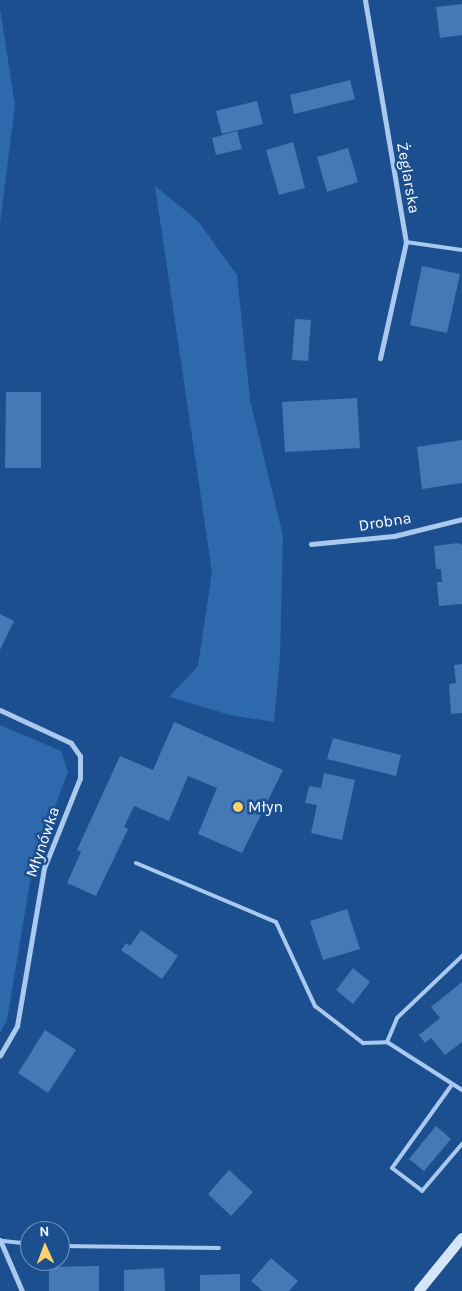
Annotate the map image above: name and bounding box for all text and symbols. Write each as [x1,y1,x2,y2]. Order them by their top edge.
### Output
street label: Żeglarska [392,141,424,215]
street label: Drobna [357,508,413,536]
place label: Młyn [248,797,283,817]
marker: Młyn [232,801,244,813]
street label: Młynówka [22,804,64,880]
north arrow [20,1221,70,1271]
text: N [39,1223,50,1240]

